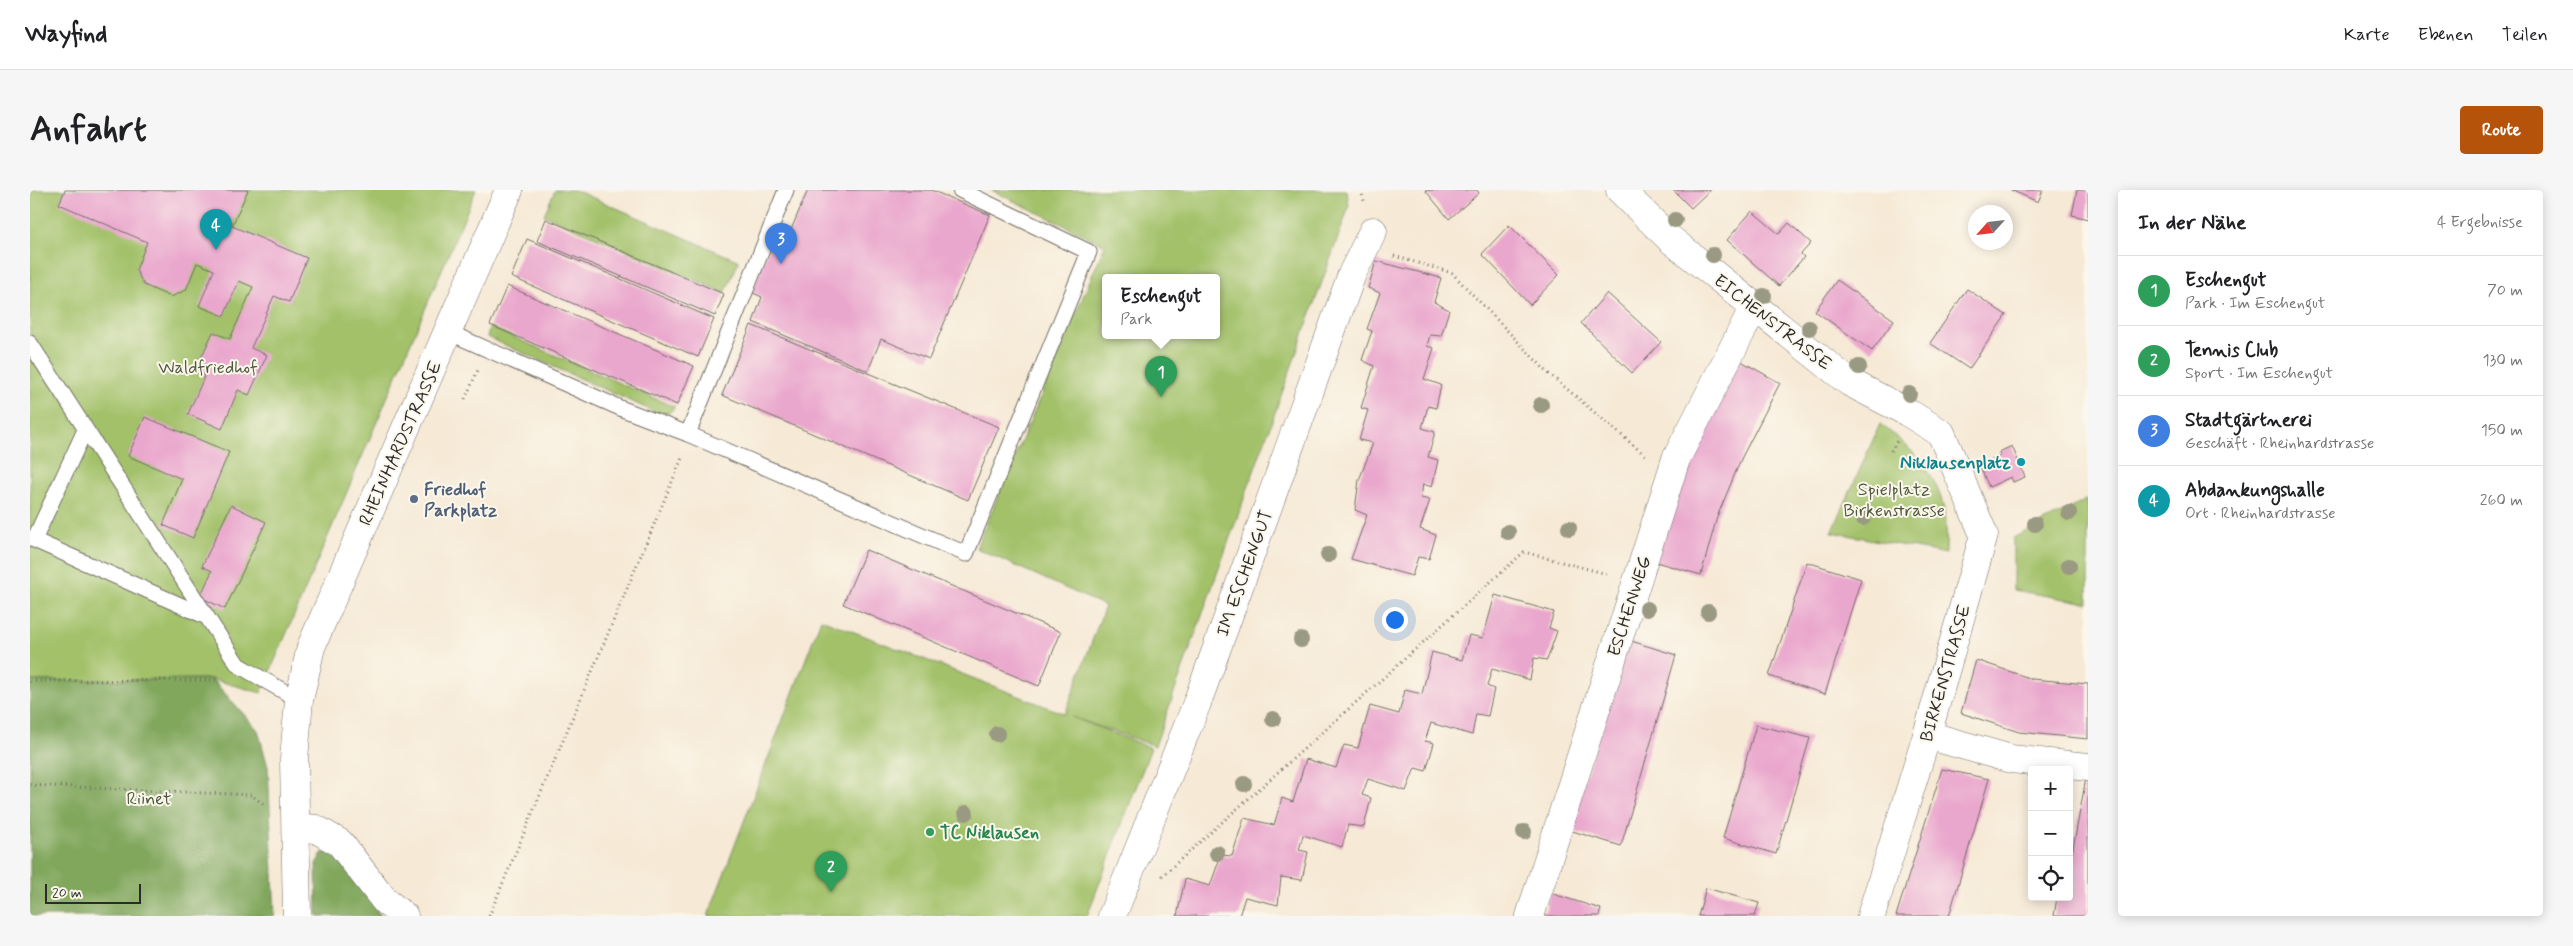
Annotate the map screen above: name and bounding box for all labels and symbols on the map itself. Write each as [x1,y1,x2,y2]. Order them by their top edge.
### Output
north arrow [1968,205,2013,250]
pin: 4 [200,209,232,250]
pin: 3 [765,223,797,264]
street label: EICHENSTRASSE [1708,269,1836,377]
park label: Waldfriedhof [158,356,258,380]
pin: 1 [1145,356,1177,397]
street label: RHEINHARDSTRASSE [354,357,448,530]
place label: Niklausenplatz [1900,451,2011,475]
marker: Niklausenplatz [2015,456,2027,468]
place label: Friedhof Parkplatz [424,478,497,523]
park label: Spielplatz Birkenstrasse [1843,478,1945,523]
marker: Friedhof Parkplatz [408,493,420,505]
street label: IM ESCHENGUT [1211,507,1279,640]
street label: ESCHENWEG [1602,553,1658,660]
street label: BIRKENSTRASSE [1915,602,1977,745]
your location [1382,607,1408,633]
park label: Riinet [126,787,172,811]
place label: TC Niklausen [940,821,1039,845]
marker: TC Niklausen [924,826,936,838]
pin: 2 [815,851,847,892]
scale bar [45,881,141,904]

